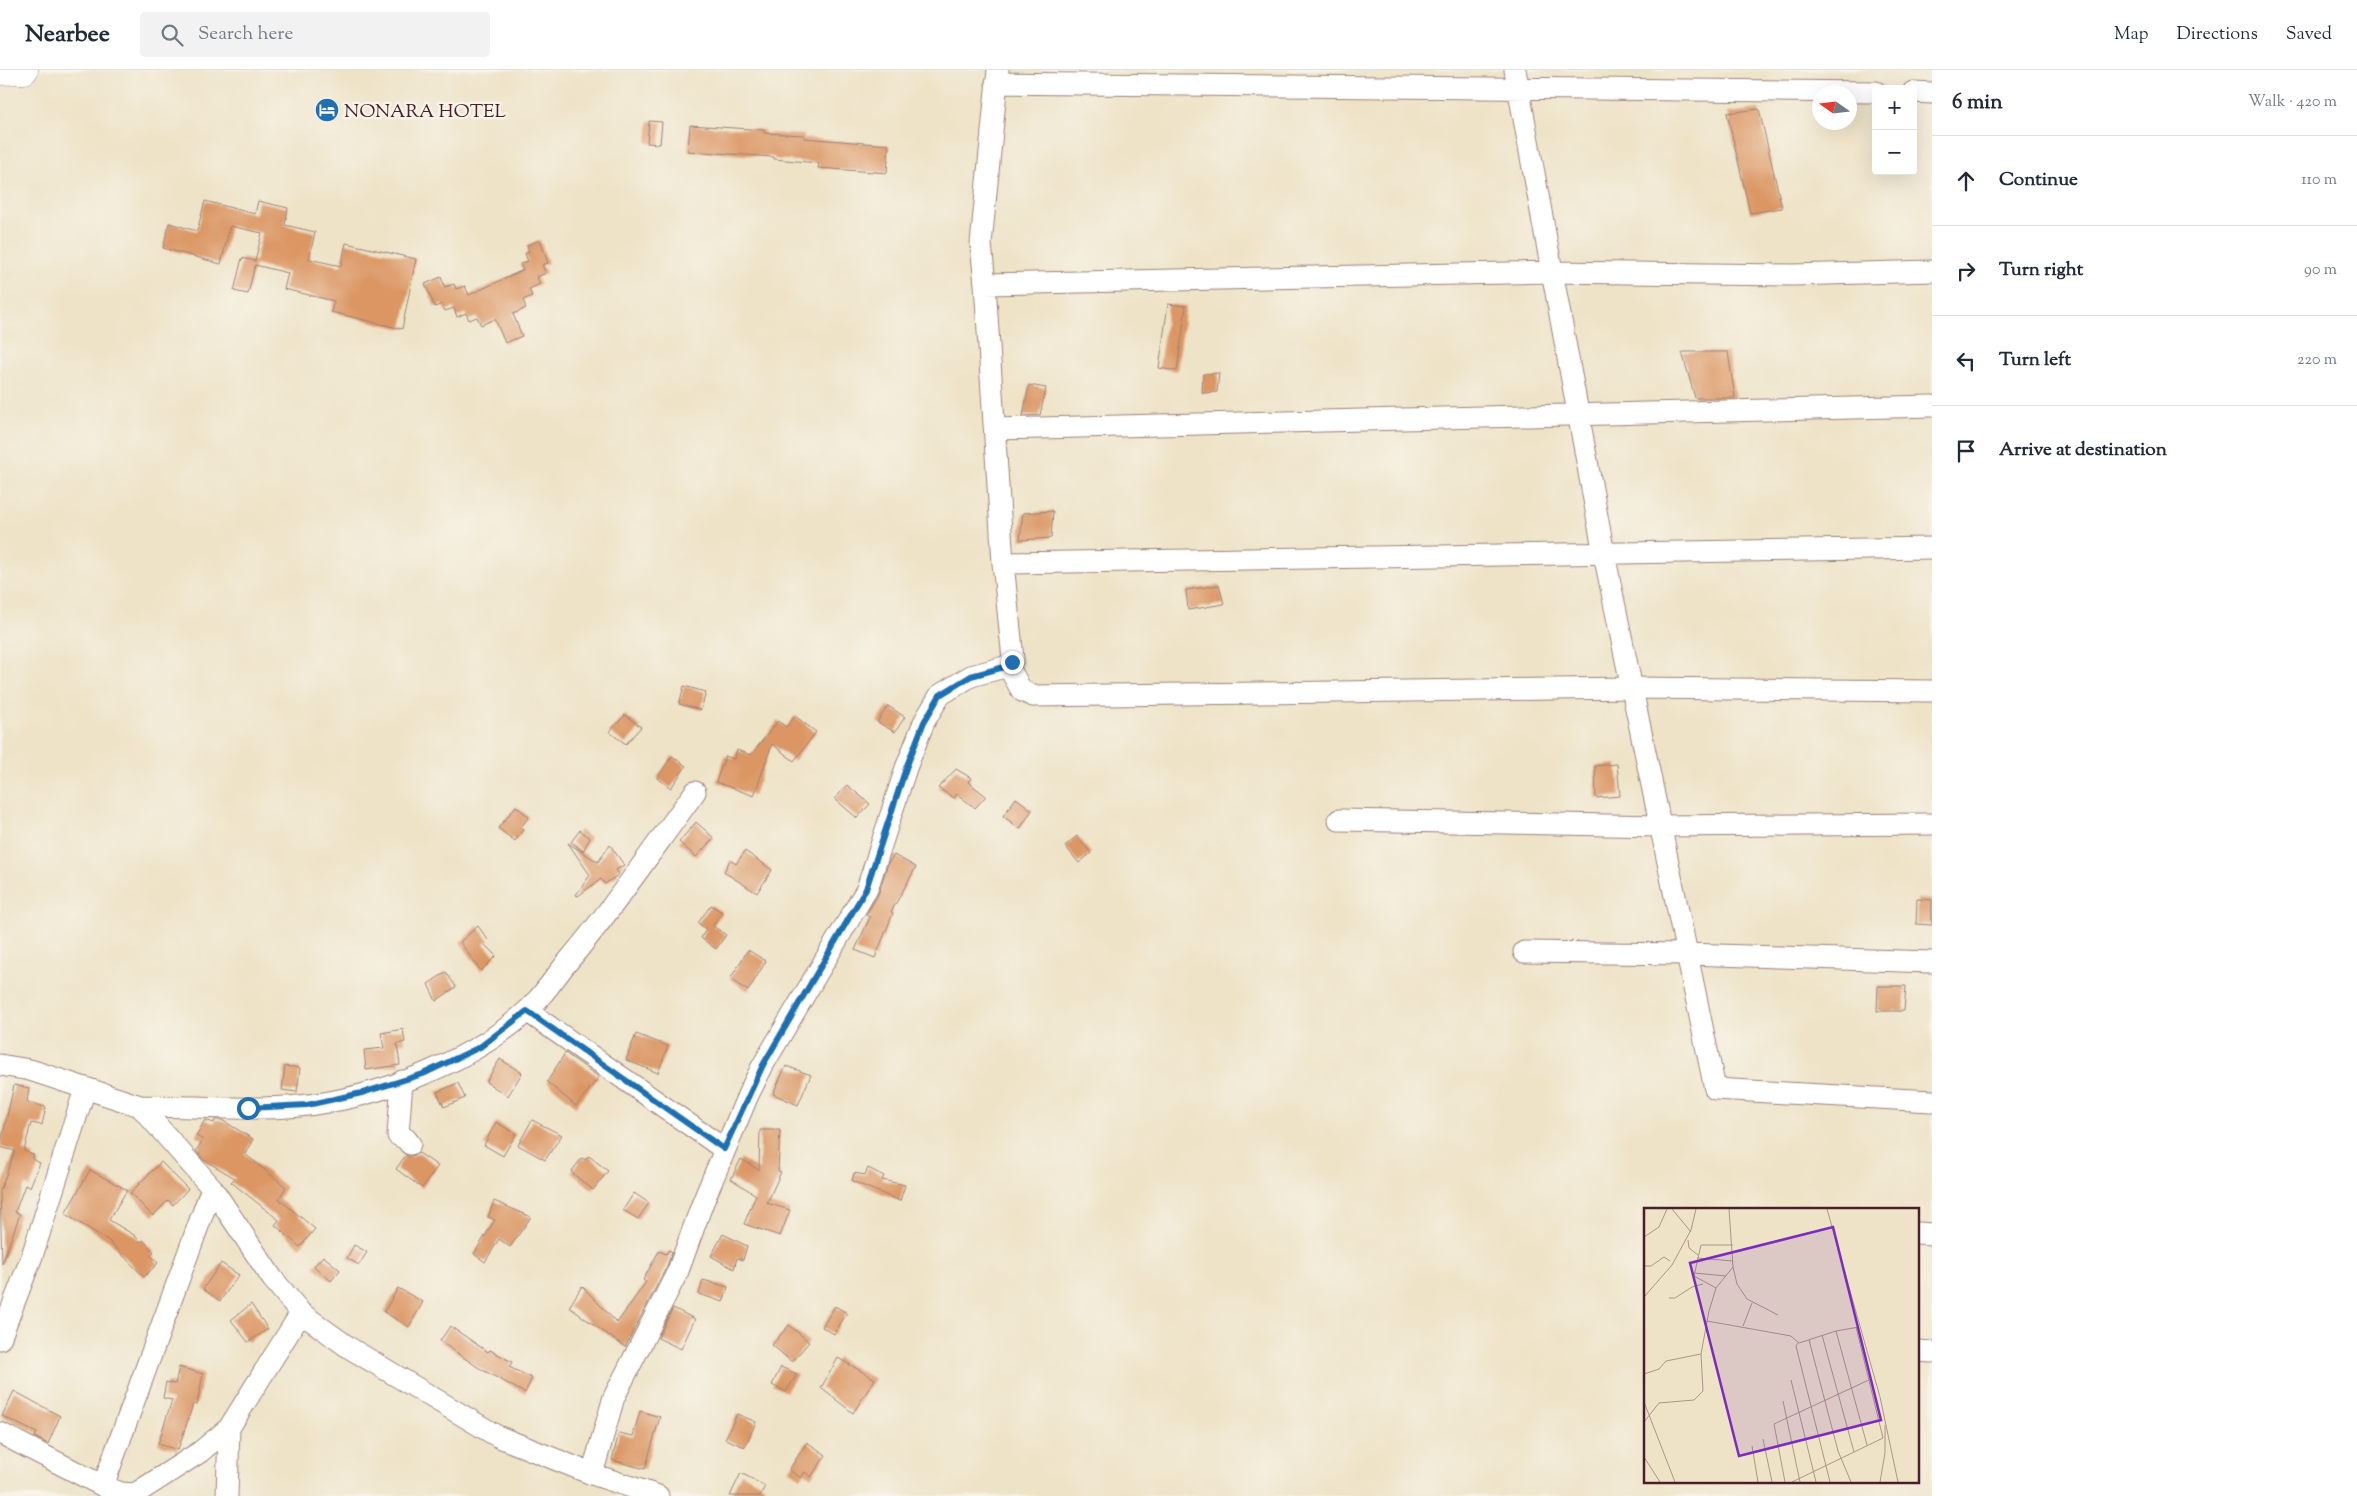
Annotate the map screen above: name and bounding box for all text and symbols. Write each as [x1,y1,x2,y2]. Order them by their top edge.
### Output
search box [140,12,490,57]
text: Nearbee [25,18,110,52]
icon: search [158,21,186,49]
text: Search here [198,21,293,48]
text: Map [2114,22,2149,48]
text: Directions [2177,22,2258,48]
text: Saved [2286,22,2332,48]
north arrow [1812,85,1857,130]
map controls [1872,85,1917,175]
button: + [1872,85,1917,130]
text: 6 min [1952,88,2003,118]
text: Walk · 420 m [2248,91,2337,114]
hotel icon: NONARA HOTEL [314,97,340,123]
place label: NONARA HOTEL [344,99,507,126]
button: − [1872,130,1917,175]
icon: ahead [1952,167,1980,195]
text: Continue [1999,167,2078,194]
text: 110 m [2301,169,2337,192]
icon: right [1952,257,1980,285]
text: Turn right [1999,257,2083,284]
text: 90 m [2304,259,2337,282]
icon: left [1952,347,1980,375]
text: Turn left [1999,347,2071,374]
text: 220 m [2297,349,2337,372]
icon: arrive [1952,437,1980,465]
text: Arrive at destination [1999,437,2167,464]
route end [1001,651,1024,674]
route start [237,1097,260,1120]
inset map [1644,1208,1920,1484]

